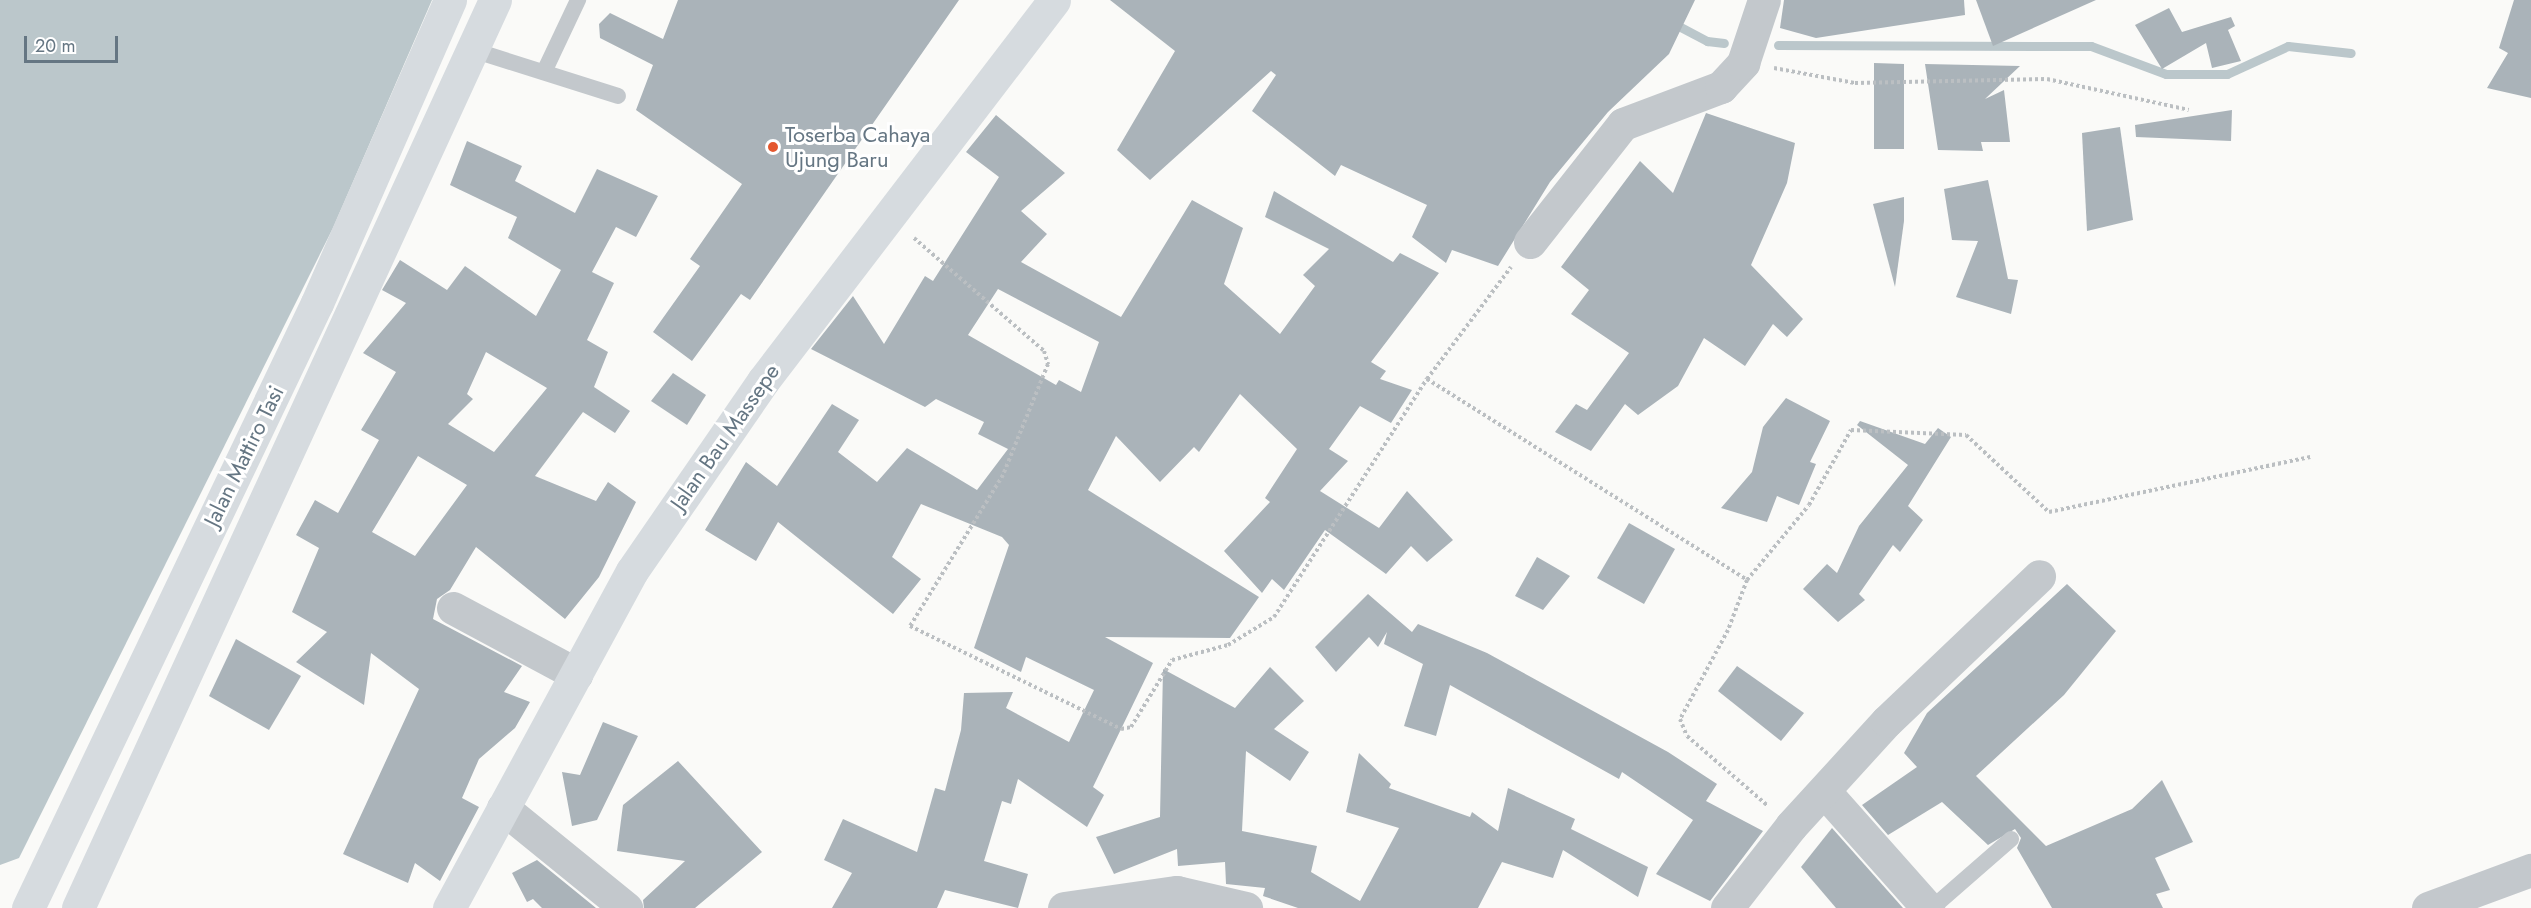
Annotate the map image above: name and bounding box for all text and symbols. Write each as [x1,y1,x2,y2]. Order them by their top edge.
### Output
scale bar [27,24,122,62]
text: 20 m [35,33,75,59]
place label: Toserba Cahaya Ujung Baru [785,121,930,172]
marker: Toserba Cahaya Ujung Baru [766,140,780,154]
street label: Jalan Bau Massepe [665,359,785,515]
street label: Jalan Mattiro Tasi [199,381,289,531]

